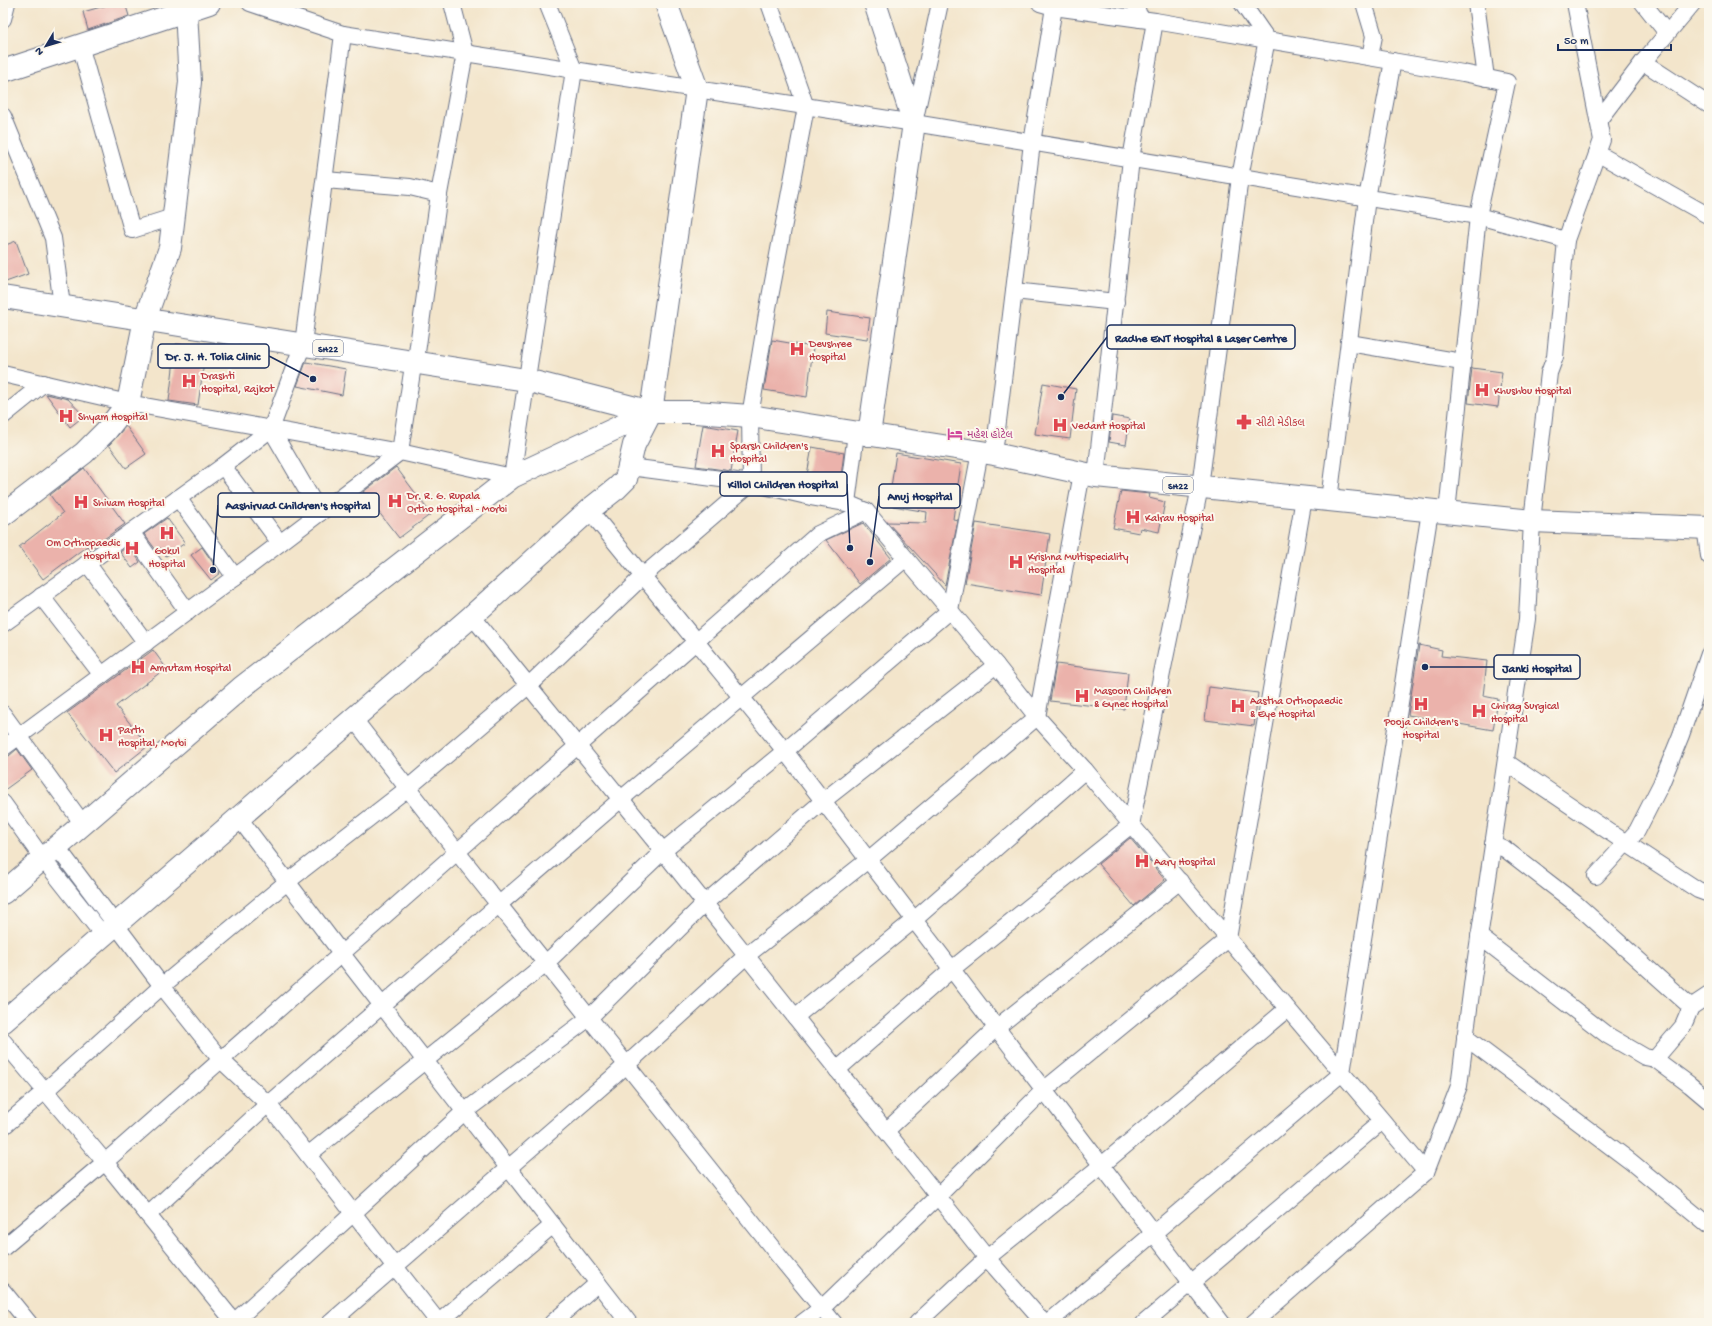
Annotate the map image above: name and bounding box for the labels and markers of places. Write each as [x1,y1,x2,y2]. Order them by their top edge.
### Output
callout: Radhe ENT Hospital & Laser Centre [1107,325,1295,349]
place label: Devshree Hospital [808,339,852,364]
hospital icon: Devshree Hospital [788,340,806,358]
callout: Dr. J. H. Tolia Clinic [158,344,269,368]
place label: Drashti Hospital, Rajkot [200,371,276,396]
hospital icon: Drashti Hospital, Rajkot [180,372,198,390]
hospital icon: Khushbu Hospital [1473,381,1491,399]
place label: Khushbu Hospital [1494,386,1572,398]
hospital icon: Shyam Hospital [57,407,75,425]
place label: Shyam Hospital [78,412,148,424]
pharmacy icon: સીટી મેડીકલ [1235,413,1253,431]
hospital icon: Vedant Hospital [1051,416,1069,434]
place label: સીટી મેડીકલ [1256,416,1306,430]
place label: Vedant Hospital [1071,421,1146,433]
hotel icon: મહેશ હોટેલ [946,425,964,443]
place label: મહેશ હોટેલ [967,428,1013,442]
place label: Sparsh Children's Hospital [730,441,809,466]
hospital icon: Sparsh Children's Hospital [709,442,727,460]
callout: Killol Children Hospital [720,472,847,496]
callout: Anuj Hospital [879,484,960,508]
place label: Dr. R. G. Rupala Ortho Hospital - Morbi [406,491,507,516]
hospital icon: Dr. R. G. Rupala Ortho Hospital - Morbi [386,492,404,510]
hospital icon: Shivam Hospital [72,493,90,511]
callout: Aashirvad Children's Hospital [218,493,379,517]
place label: Shivam Hospital [93,498,165,510]
hospital icon: Kalrav Hospital [1124,508,1142,526]
place label: Kalrav Hospital [1145,513,1214,525]
hospital icon: Gokul Hospital [158,524,176,542]
place label: Om Orthopaedic Hospital [47,538,121,563]
hospital icon: Om Orthopaedic Hospital [123,539,141,557]
place label: Gokul Hospital [149,546,186,571]
place label: Krishna Multispeciality Hospital [1028,552,1129,577]
hospital icon: Krishna Multispeciality Hospital [1007,553,1025,571]
callout: Janki Hospital [1494,655,1580,679]
hospital icon: Amrutam Hospital [129,658,147,676]
place label: Amrutam Hospital [150,663,232,675]
place label: Masoom Children & Gynec Hospital [1094,686,1172,711]
hospital icon: Masoom Children & Gynec Hospital [1073,687,1091,705]
hospital icon: Pooja Children's Hospital [1412,695,1430,713]
place label: Aastha Orthopaedic & Eye Hospital [1250,696,1343,721]
hospital icon: Aastha Orthopaedic & Eye Hospital [1229,697,1247,715]
place label: Chirag Surgical Hospital [1491,701,1560,726]
hospital icon: Chirag Surgical Hospital [1470,702,1488,720]
place label: Pooja Children's Hospital [1383,717,1459,742]
place label: Parth Hospital, Morbi [117,725,186,750]
hospital icon: Parth Hospital, Morbi [97,726,115,744]
hospital icon: Aary Hospital [1133,852,1151,870]
place label: Aary Hospital [1154,857,1216,869]

